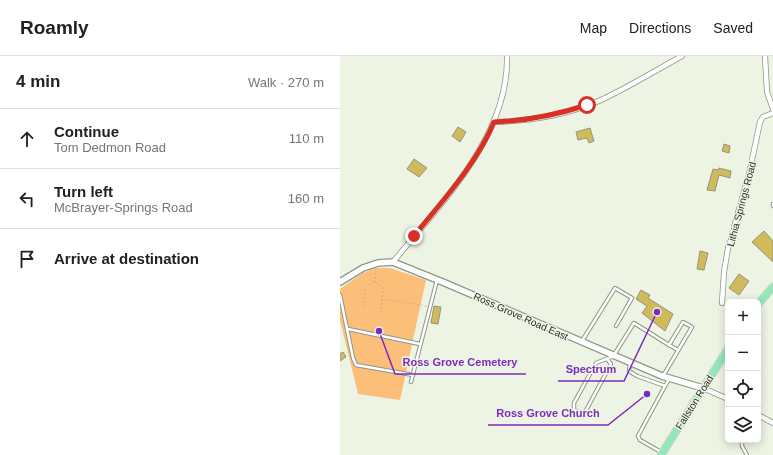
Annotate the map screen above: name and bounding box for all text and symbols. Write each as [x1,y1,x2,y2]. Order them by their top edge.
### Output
text: Roamly [20,17,89,38]
text: Map [580,20,607,36]
text: Directions [629,20,691,36]
text: Saved [713,20,753,36]
text: 4 min [16,72,60,91]
text: Walk · 270 m [248,75,324,90]
route start [578,96,596,114]
text: Continue [54,123,119,140]
icon: ahead [16,128,38,150]
text: 110 m [289,131,324,146]
text: Tom Dedmon Road [54,140,166,155]
street label: Lithia Springs Road [725,161,758,248]
text: Turn left [54,183,113,200]
icon: left [16,188,38,210]
text: 160 m [288,191,324,206]
text: McBrayer-Springs Road [54,200,193,215]
route end [405,227,423,245]
icon: arrive [16,248,38,270]
text: Arrive at destination [54,250,199,267]
street label: Ross Grove Road East [472,291,570,342]
map controls [725,299,761,443]
button: + [725,299,761,335]
button: − [725,335,761,371]
callout: Ross Grove Cemetery [395,351,526,374]
text: Ross Grove Cemetery [403,356,518,368]
callout: Spectrum [558,358,624,381]
text: Spectrum [566,363,617,375]
button: locate [725,371,761,407]
street label: Fallston Road [673,373,715,431]
callout: Ross Grove Church [488,402,608,425]
text: Ross Grove Church [496,407,600,419]
button: layers [725,407,761,443]

